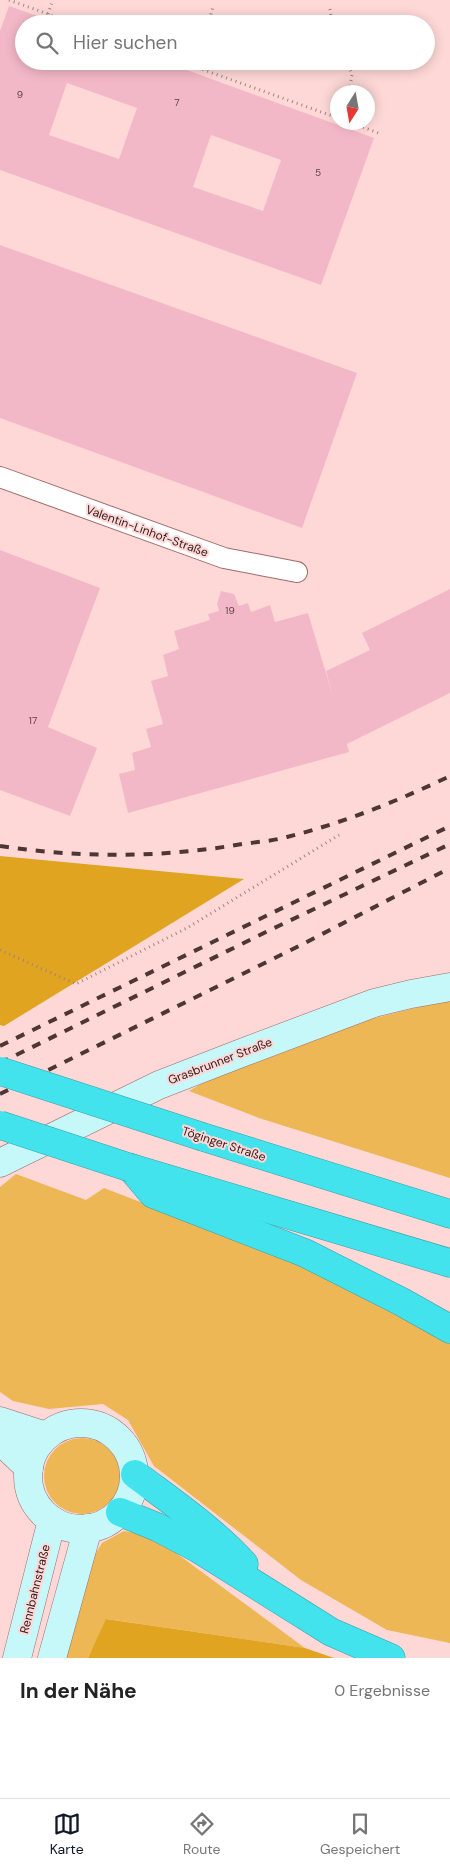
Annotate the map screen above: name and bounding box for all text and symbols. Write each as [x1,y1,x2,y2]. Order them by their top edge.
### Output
search box [15,15,435,70]
icon: search [33,29,61,57]
text: Hier suchen [73,30,177,55]
north arrow [330,85,375,130]
house number: 9 [17,88,23,101]
house number: 7 [174,96,180,109]
house number: 5 [315,166,321,179]
street label: Valentin-Linhof-Straße [84,501,211,561]
house number: 19 [225,604,235,617]
house number: 17 [29,714,37,727]
street label: Grasbrunner Straße [166,1034,275,1088]
street label: Töginger Straße [180,1123,268,1165]
street label: Rennbahnstraße [16,1543,54,1635]
text: In der Nähe [20,1677,137,1705]
text: 0 Ergebnisse [334,1680,430,1701]
tab: Karte [50,1810,84,1858]
tab: Route [183,1810,221,1858]
tab: Gespeichert [320,1810,400,1858]

